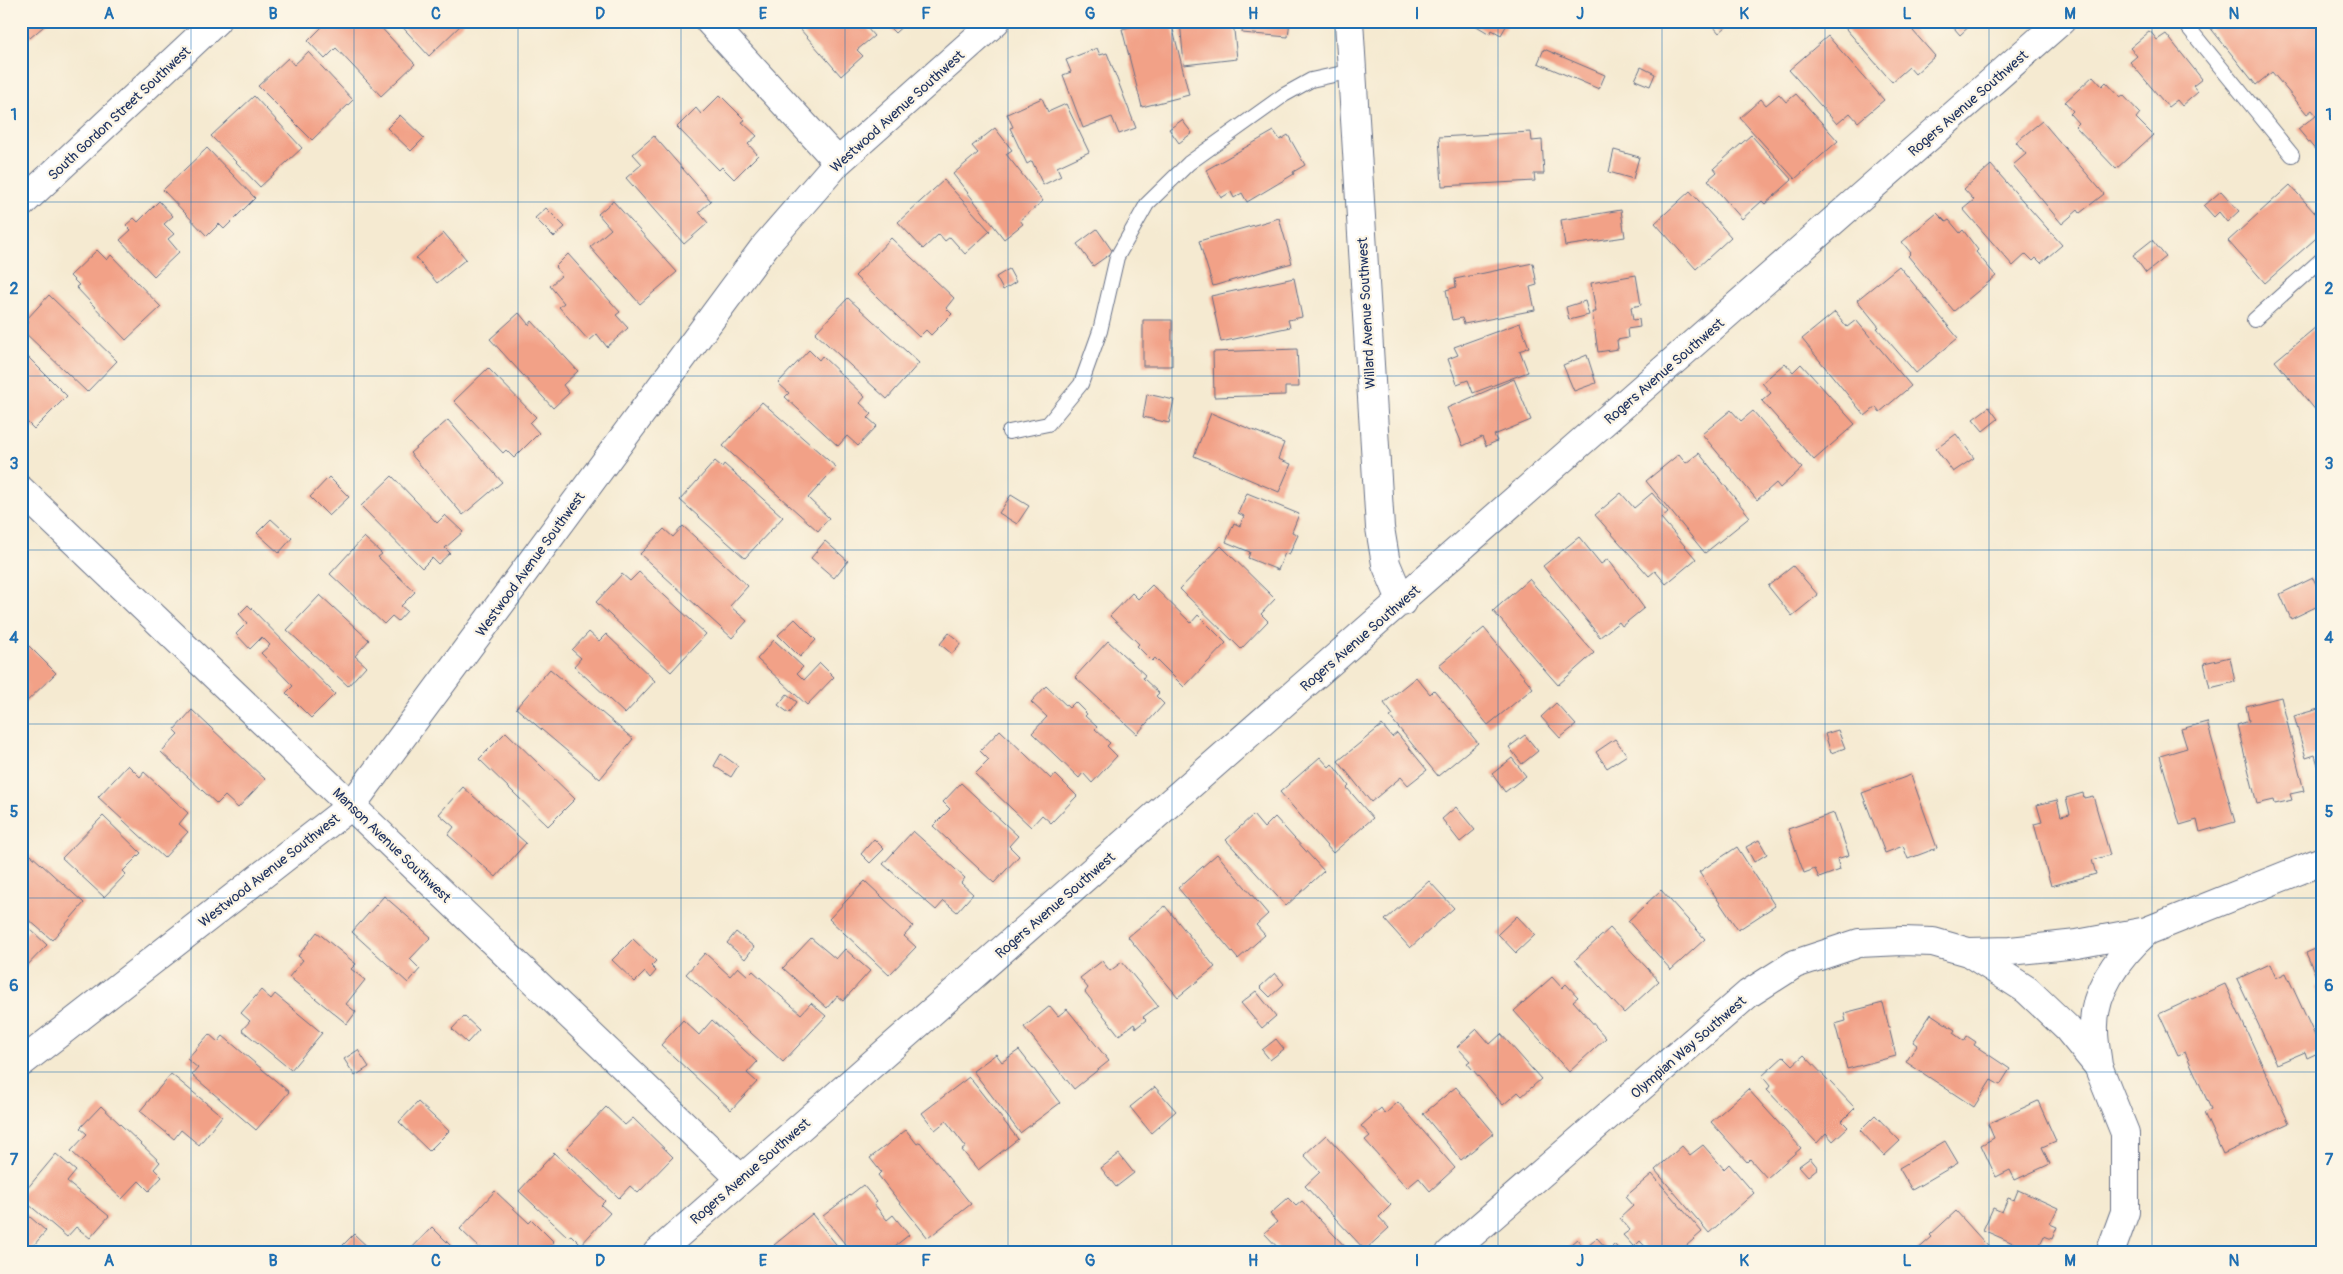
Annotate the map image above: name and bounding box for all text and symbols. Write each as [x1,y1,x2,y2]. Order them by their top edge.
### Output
text: A [104,4,115,24]
text: B [268,4,278,24]
text: C [431,4,441,24]
text: D [595,4,605,24]
text: E [759,4,768,24]
text: F [921,4,931,24]
text: G [1085,4,1096,24]
text: H [1248,4,1258,24]
text: I [1415,4,1419,24]
text: J [1576,4,1584,24]
text: K [1739,4,1749,24]
text: L [1902,4,1912,24]
text: M [2064,4,2076,24]
text: N [2229,4,2240,24]
street label: South Gordon Street Southwest [45,43,194,184]
street label: Westwood Avenue Southwest [827,46,968,176]
street label: Rogers Avenue Southwest [1905,47,2032,160]
text: 1 [11,105,17,125]
text: 1 [2326,105,2332,125]
street label: Willard Avenue Southwest [1354,237,1379,389]
text: 2 [10,279,19,299]
text: 2 [2325,279,2334,299]
street label: Rogers Avenue Southwest [1601,315,1728,428]
text: 3 [10,454,19,474]
text: 3 [2325,454,2334,474]
street label: Westwood Avenue Southwest [472,488,589,640]
street label: Rogers Avenue Southwest [1297,582,1424,695]
text: 4 [9,628,19,648]
text: 4 [2324,628,2334,648]
street label: Manson Avenue Southwest [329,784,455,906]
text: 5 [10,802,19,822]
text: 5 [2325,802,2334,822]
street label: Westwood Avenue Southwest [195,810,344,931]
street label: Rogers Avenue Southwest [992,849,1119,962]
text: 6 [9,976,19,996]
text: 6 [2324,976,2334,996]
street label: Olympian Way Southwest [1627,992,1750,1102]
street label: Rogers Avenue Southwest [687,1115,814,1228]
text: 7 [10,1150,19,1170]
text: 7 [2325,1150,2334,1170]
text: A [104,1251,115,1271]
text: B [268,1251,278,1271]
text: C [431,1251,441,1271]
text: D [595,1251,605,1271]
text: E [759,1251,768,1271]
text: F [921,1251,931,1271]
text: G [1085,1251,1096,1271]
text: H [1248,1251,1258,1271]
text: I [1415,1251,1419,1271]
text: J [1576,1251,1584,1271]
text: K [1739,1251,1749,1271]
text: L [1902,1251,1912,1271]
text: M [2064,1251,2076,1271]
text: N [2229,1251,2240,1271]

